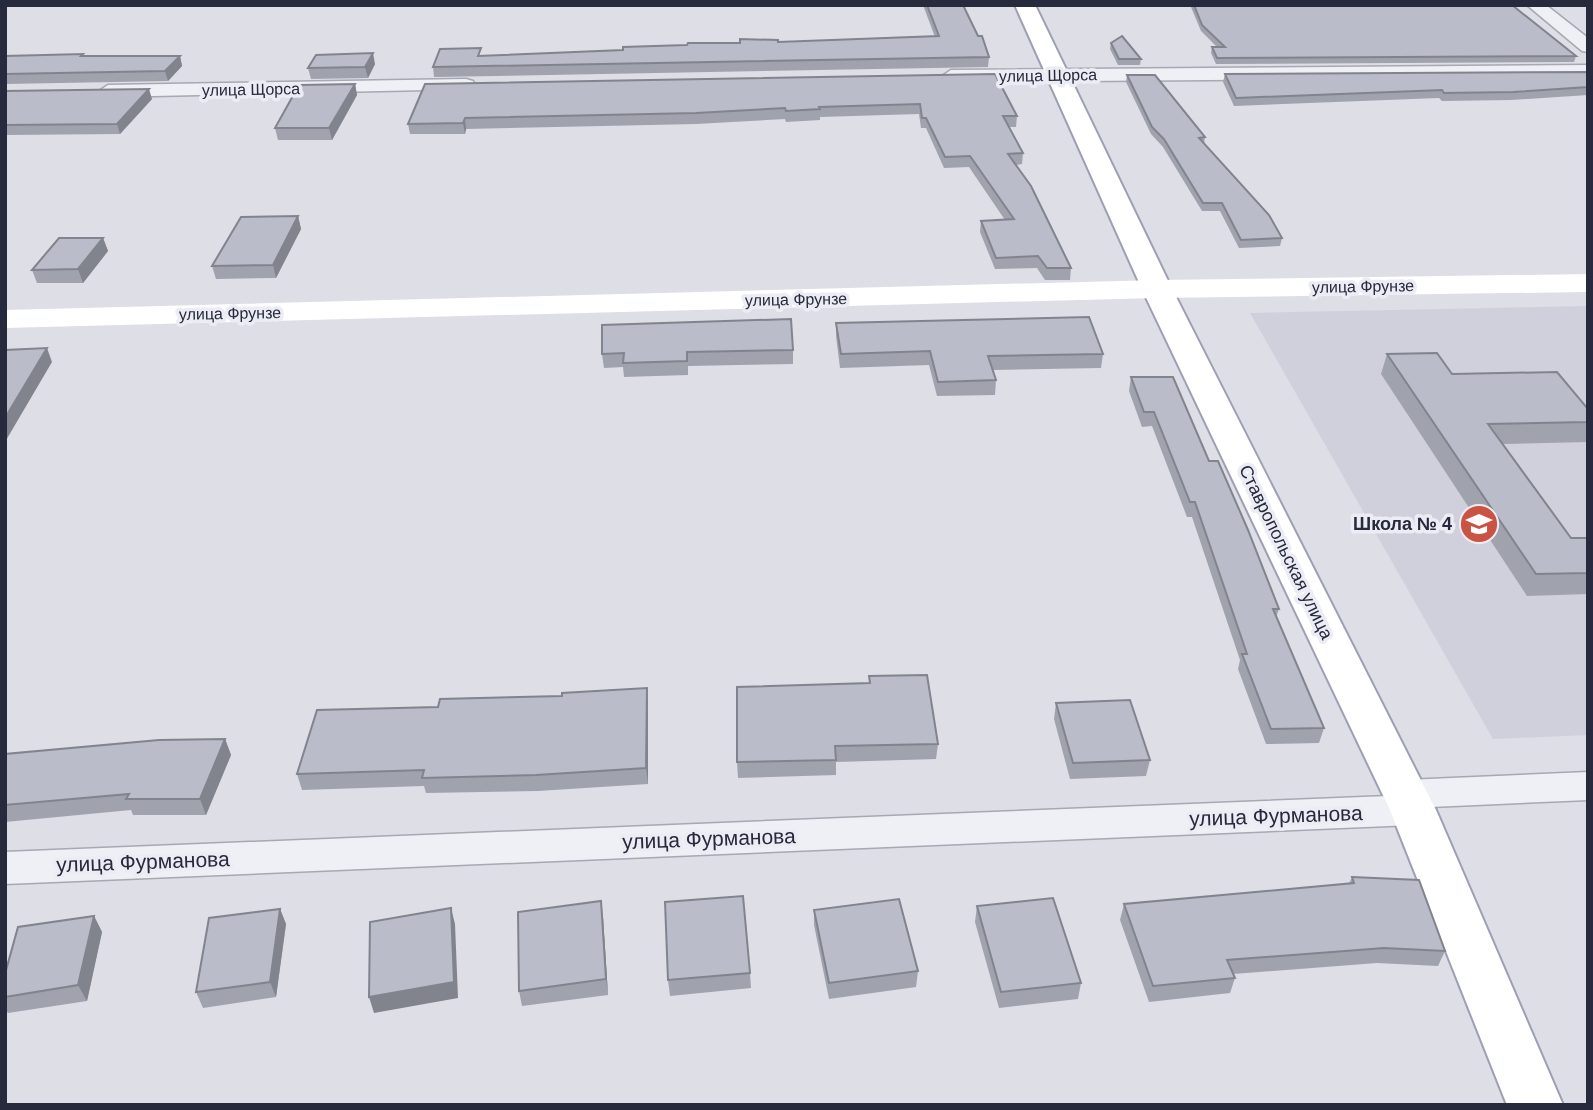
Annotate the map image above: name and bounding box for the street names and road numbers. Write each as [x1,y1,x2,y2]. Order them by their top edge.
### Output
street label: улица Щорса [999,66,1097,85]
street label: улица Щорса [202,80,300,99]
street label: улица Фрунзе [1312,277,1414,296]
street label: улица Фрунзе [745,290,847,309]
street label: улица Фрунзе [179,304,281,323]
street label: Ставропольская улица [1235,462,1337,643]
street label: улица Фурманова [1189,801,1363,830]
street label: улица Фурманова [622,824,796,853]
street label: улица Фурманова [56,847,230,876]

